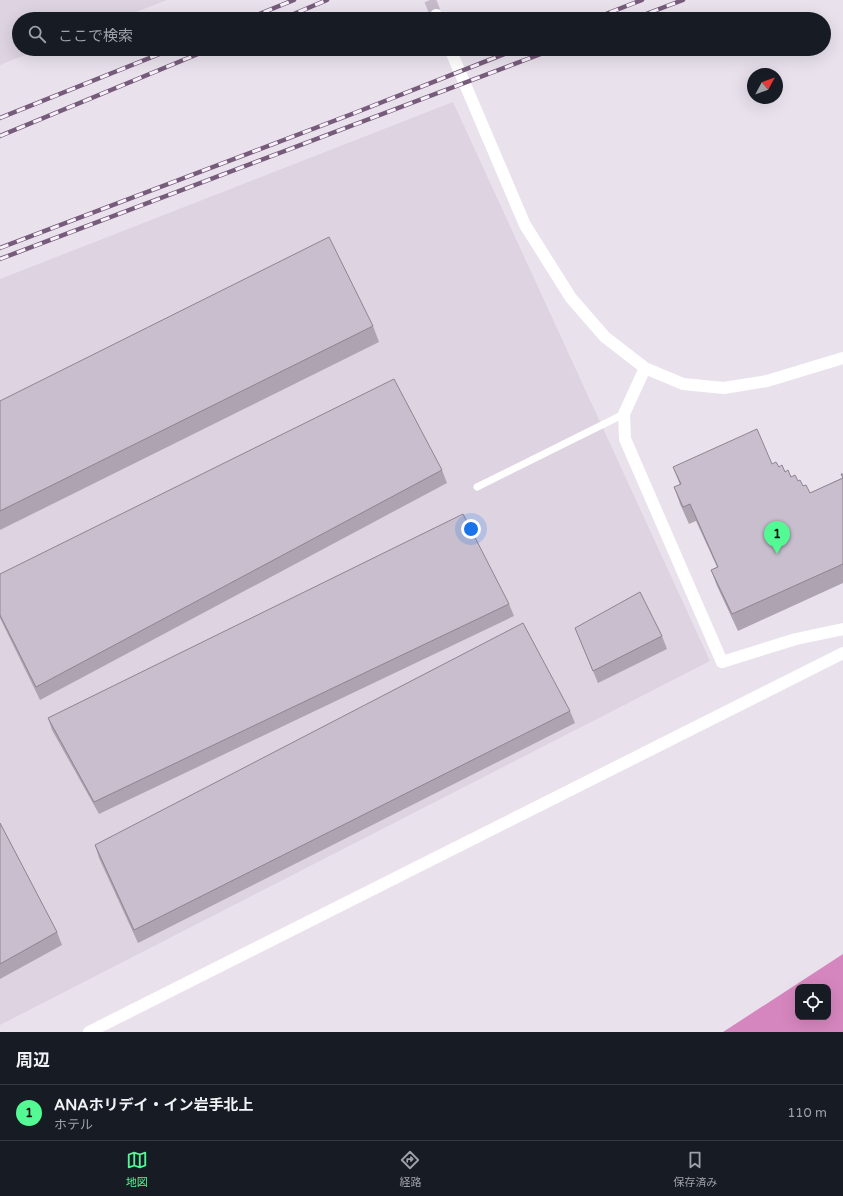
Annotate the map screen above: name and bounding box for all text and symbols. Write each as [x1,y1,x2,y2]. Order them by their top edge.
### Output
search box [12,12,831,56]
icon: search [26,23,48,45]
text: ここで検索 [58,27,133,45]
north arrow [747,68,783,104]
your location [461,519,481,539]
pin: 1 [764,521,790,554]
map controls [795,984,831,1020]
button: locate [795,984,831,1020]
text: 周辺 [16,1050,50,1071]
text: ANAホリデイ・イン岩手北上 [54,1096,253,1114]
text: 1 [25,1105,33,1121]
text: 110 m [787,1105,827,1121]
text: ホテル [54,1117,93,1133]
tab: 地図 [126,1149,148,1189]
tab: 経路 [399,1149,421,1189]
tab: 保存済み [673,1149,717,1189]

